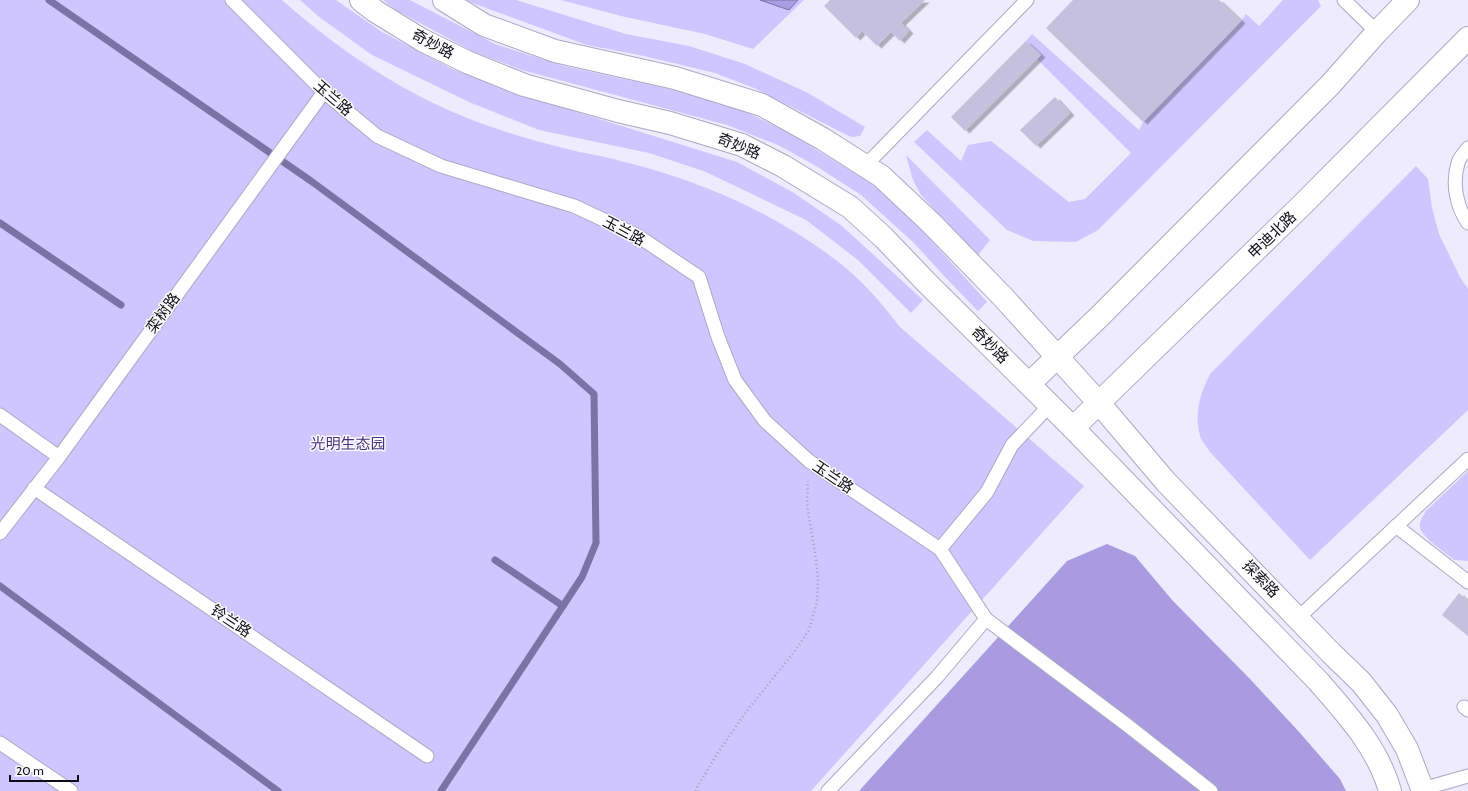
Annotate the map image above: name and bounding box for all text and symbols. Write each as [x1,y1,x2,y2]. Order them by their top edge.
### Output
street label: 奇妙路 [409,25,457,63]
street label: 玉兰路 [310,76,356,120]
street label: 奇妙路 [715,129,763,163]
street label: 申迪北路 [1244,208,1300,262]
street label: 玉兰路 [600,212,648,250]
street label: 栾树路 [142,290,184,336]
street label: 奇妙路 [968,323,1012,367]
park label: 光明生态园 [310,435,386,453]
street label: 玉兰路 [809,457,857,497]
street label: 探索路 [1239,557,1283,601]
street label: 铃兰路 [207,601,255,641]
scale bar [10,757,78,783]
text: 20 m [16,763,44,778]

